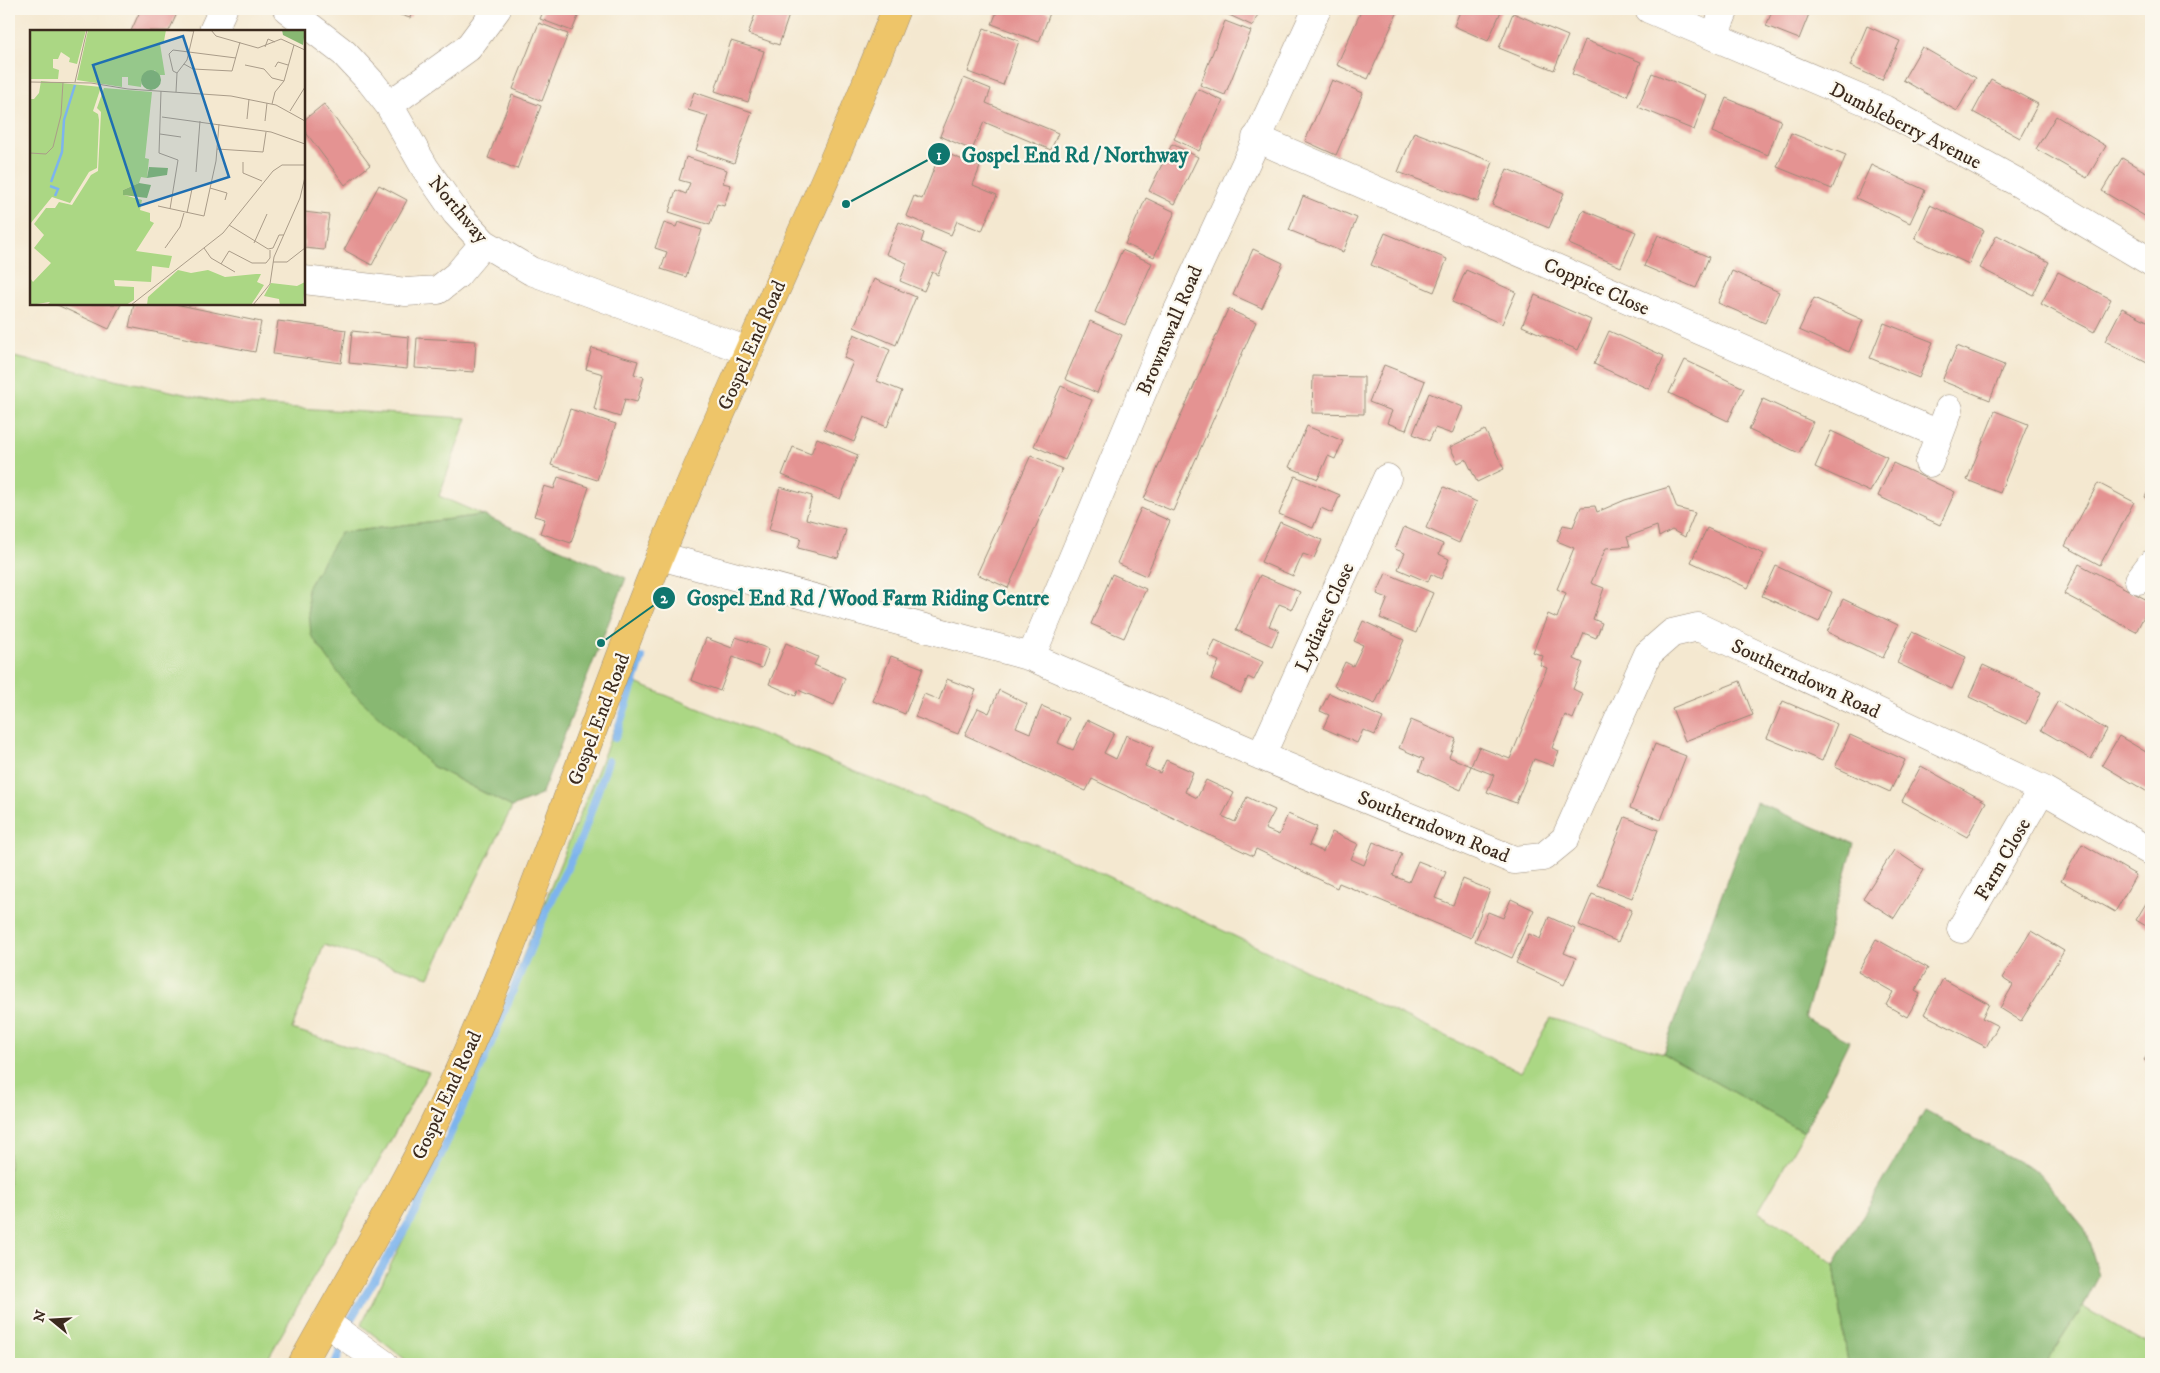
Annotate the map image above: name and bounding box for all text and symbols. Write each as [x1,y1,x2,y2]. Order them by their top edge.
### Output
inset map [30,30,305,305]
street label: Dumbleberry Avenue [1825,77,1985,175]
callout: Gospel End Rd / Northway [927,136,1198,172]
text: Gospel End Rd / Northway [962,143,1189,169]
text: 1 [936,146,942,165]
street label: Northway [422,171,494,249]
street label: Coppice Close [1540,253,1653,322]
street label: Brownswall Road [1132,262,1209,399]
street label: Gospel End Road [713,277,792,414]
street label: Lydiates Close [1290,559,1361,676]
callout: Gospel End Rd / Wood Farm Riding Centre [651,580,1059,616]
text: Gospel End Rd / Wood Farm Riding Centre [687,586,1050,612]
text: 2 [660,589,668,608]
street label: Southerndown Road [1727,634,1884,725]
street label: Gospel End Road [563,650,636,789]
street label: Southerndown Road [1354,786,1513,869]
street label: Farm Close [1970,814,2037,905]
street label: Gospel End Road [407,1027,488,1164]
north arrow [28,1296,78,1346]
text: N [30,1308,51,1325]

